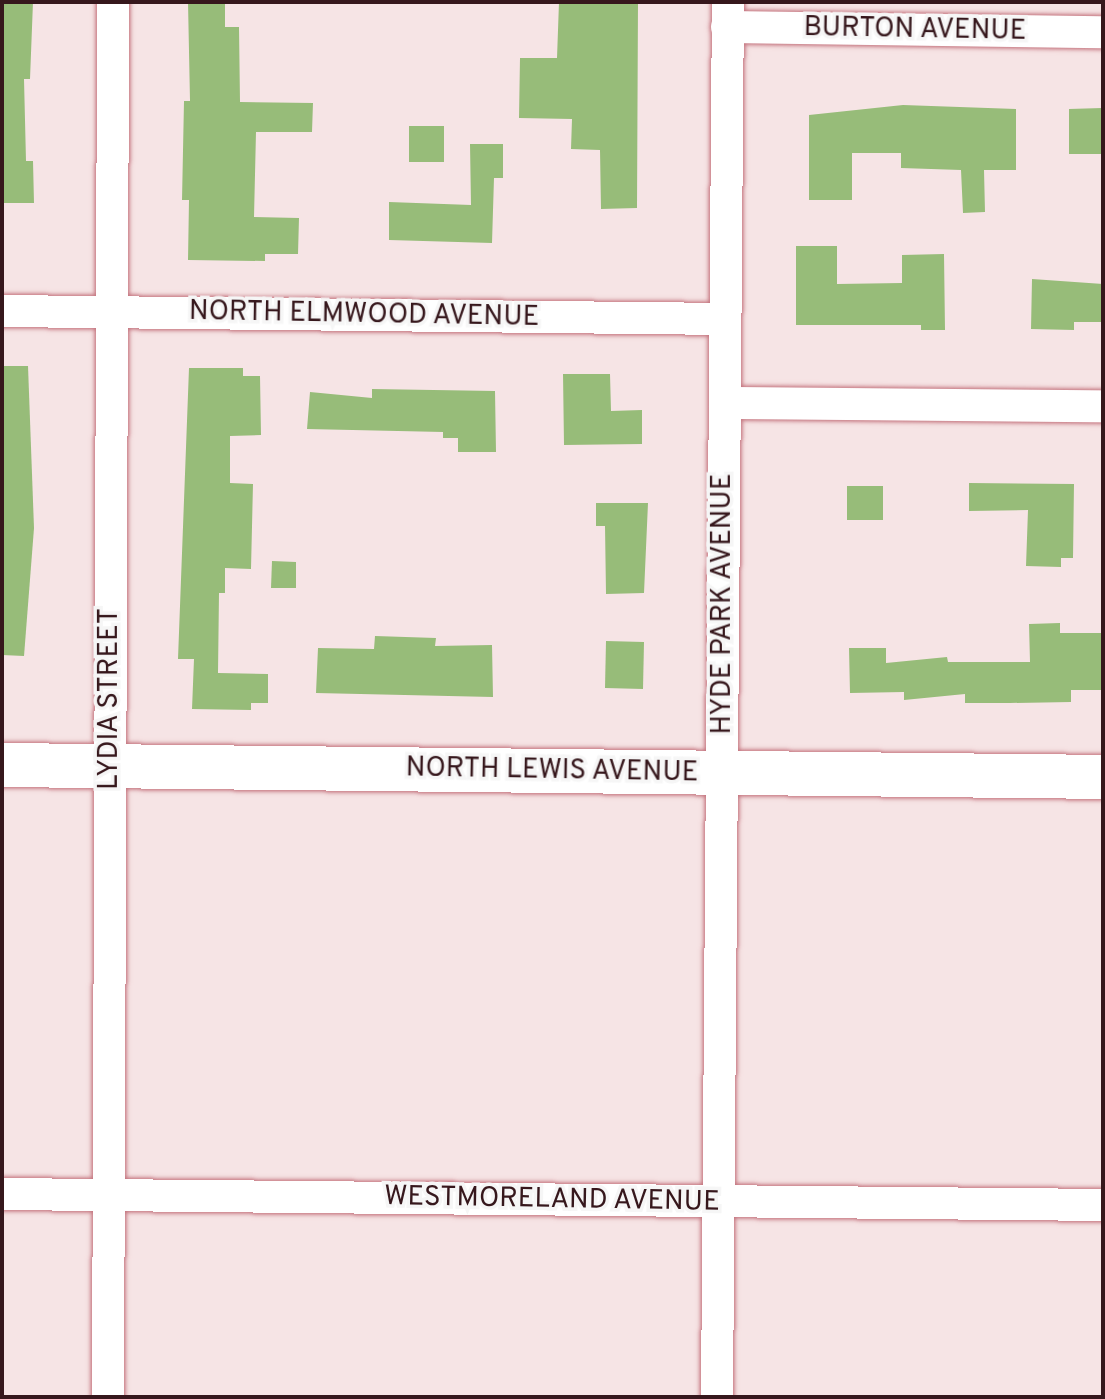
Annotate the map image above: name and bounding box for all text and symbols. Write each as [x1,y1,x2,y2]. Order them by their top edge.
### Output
street label: BURTON AVENUE [803,11,1027,49]
street label: NORTH ELMWOOD AVENUE [188,295,540,335]
street label: HYDE PARK AVENUE [706,473,740,735]
street label: LYDIA STREET [93,607,127,791]
street label: NORTH LEWIS AVENUE [405,752,699,790]
street label: WESTMORELAND AVENUE [383,1180,721,1220]

